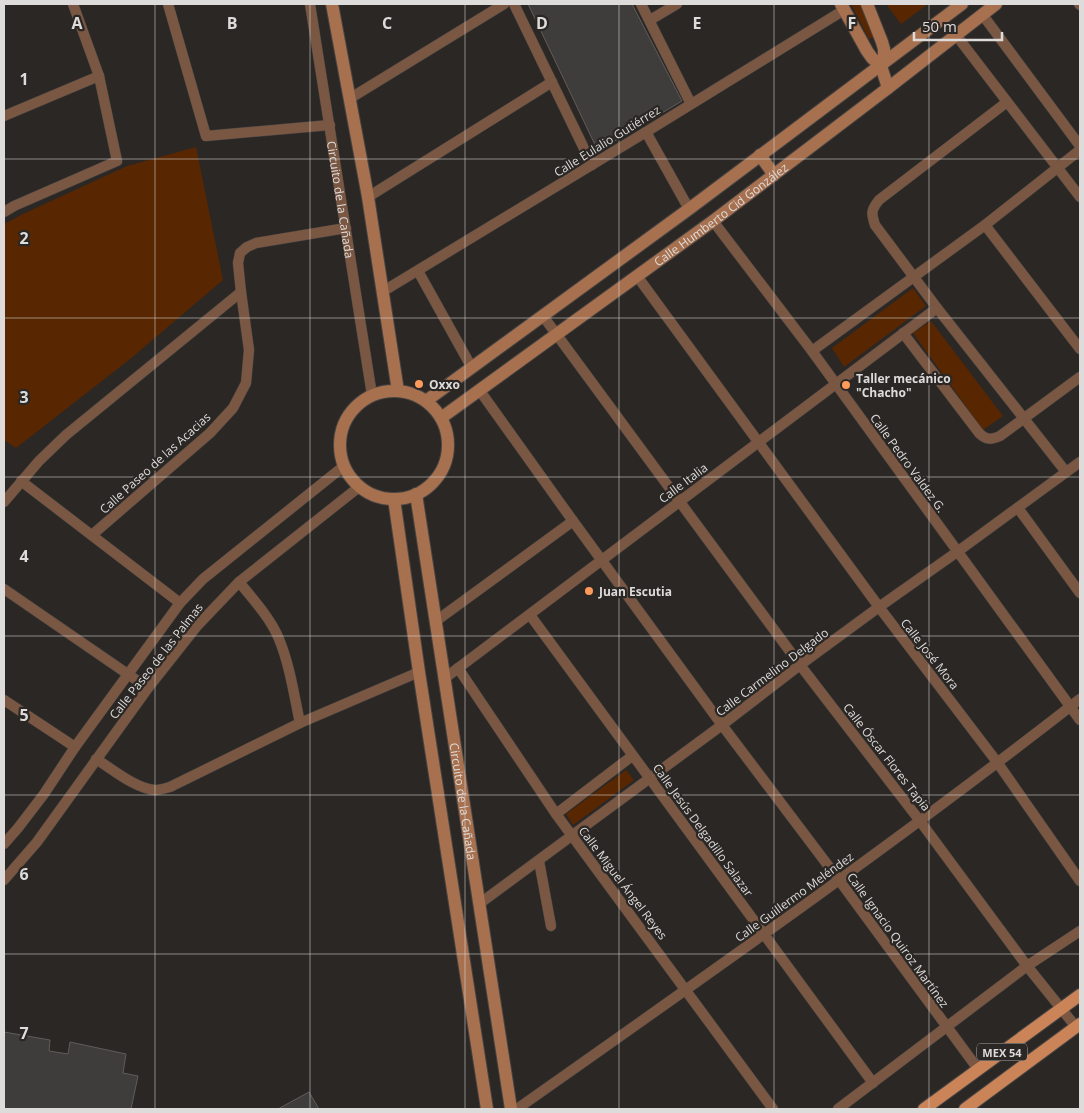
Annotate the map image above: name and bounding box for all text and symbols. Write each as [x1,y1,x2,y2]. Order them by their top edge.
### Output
scale bar [914,10,1002,42]
text: A [71,12,83,34]
text: B [227,12,237,34]
text: C [382,12,392,34]
text: D [536,12,548,34]
text: E [693,12,702,34]
text: F [848,12,856,34]
text: 50 m [922,16,957,36]
text: 1 [19,68,29,90]
street label: Calle Eulalio Gutiérrez [551,101,664,181]
street label: Circuito de la Cañada [323,140,359,259]
street label: Calle Humberto Cid González [650,158,791,270]
text: 2 [19,227,29,249]
place label: Taller mecánico "Chacho" [856,370,951,401]
place label: Oxxo [429,376,460,393]
marker: Oxxo [413,378,425,390]
marker: Taller mecánico "Chacho" [840,379,852,391]
text: 3 [19,386,29,408]
street label: Calle Paseo de las Acacias [96,408,214,517]
street label: Calle Pedro Valdez G. [866,410,950,516]
street label: Calle Italia [655,459,711,507]
text: 4 [19,545,29,567]
place label: Juan Escutia [598,583,672,600]
marker: Juan Escutia [583,585,595,597]
street label: Calle Paseo de las Palmas [105,599,207,723]
street label: Calle José Mora [897,615,963,693]
street label: Calle Carmelino Delgado [712,624,832,720]
street label: Calle Óscar Flores Tapia [839,699,935,815]
text: 5 [19,704,29,726]
street label: Circuito de la Cañada [446,741,481,861]
street label: Calle Jesús Delgadillo Salazar [649,760,757,900]
street label: Calle Miguel Ángel Reyes [575,823,671,943]
street label: Calle Guillermo Meléndez [731,848,857,946]
text: 6 [19,863,29,885]
street label: Calle Ignacio Quiroz Martínez [843,869,953,1011]
text: 7 [19,1022,29,1044]
road number: MEX 54 [977,1044,1027,1060]

